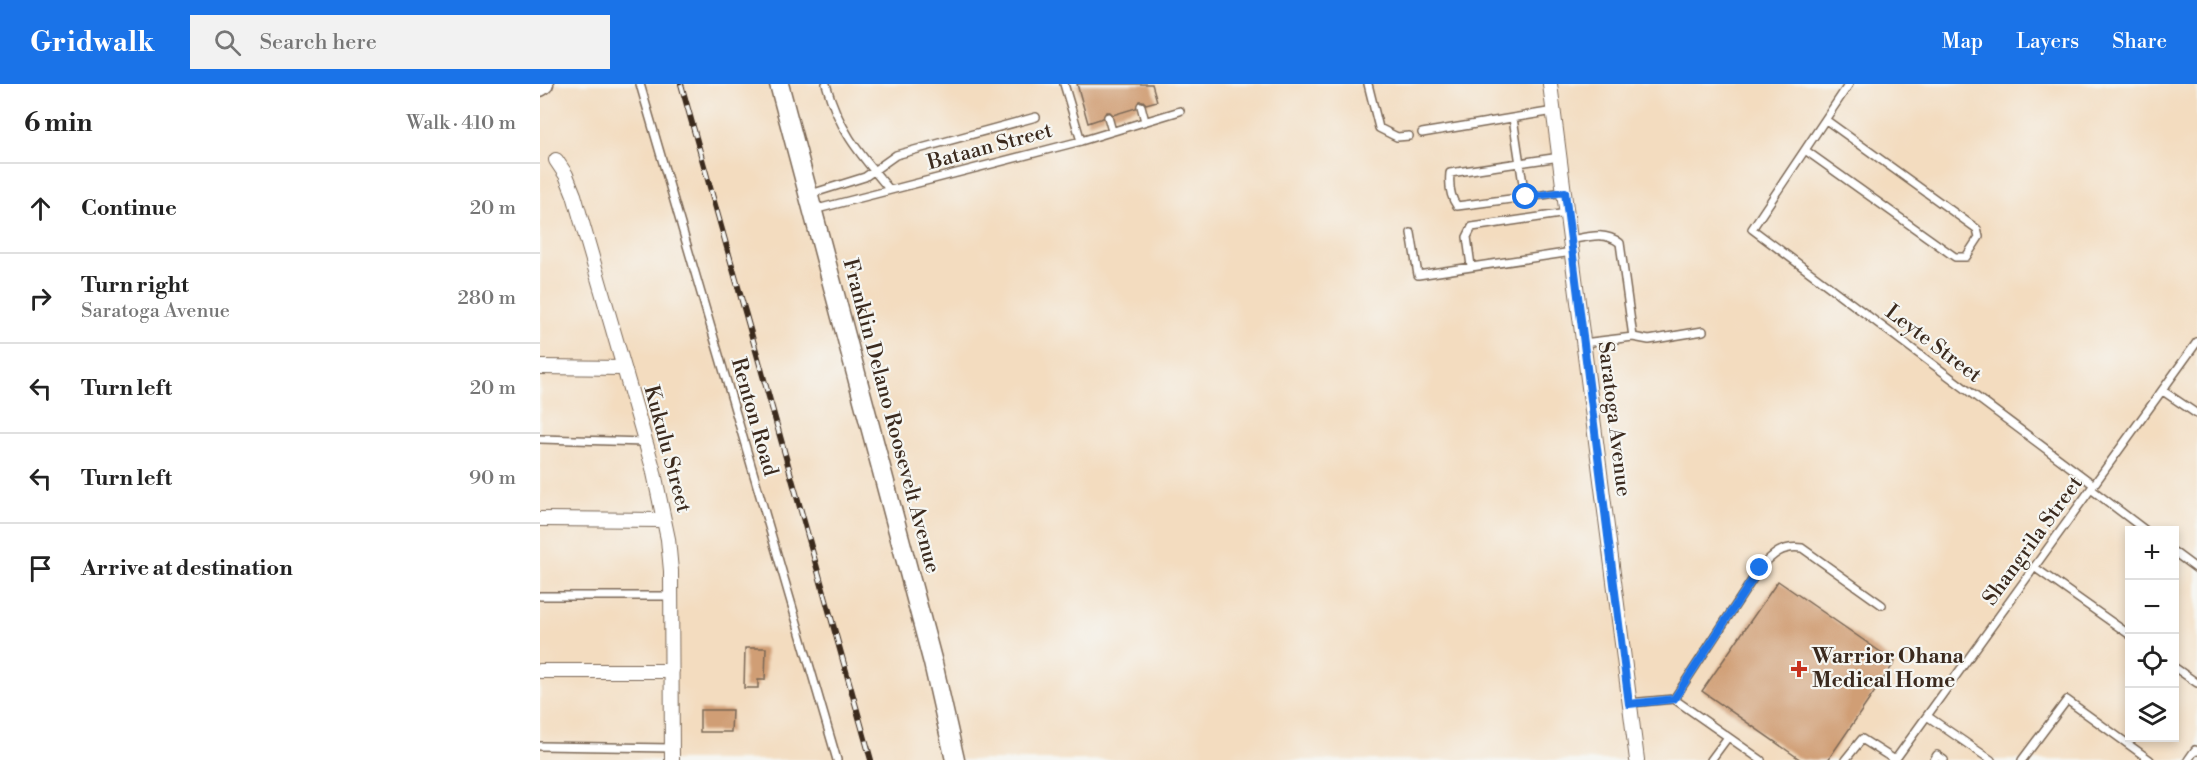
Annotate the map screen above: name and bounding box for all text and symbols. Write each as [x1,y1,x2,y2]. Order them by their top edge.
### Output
search box [190,15,610,69]
text: Gridwalk [30,25,154,60]
icon: search [211,26,244,59]
text: Search here [259,29,377,56]
text: Map [1942,29,1983,55]
text: Layers [2016,29,2079,55]
text: Share [2112,29,2167,55]
text: 6 min [24,107,92,139]
text: Walk · 410 m [406,111,516,136]
street label: Bataan Street [924,118,1056,176]
route start [1512,183,1538,209]
icon: ahead [24,192,57,225]
text: Continue [81,195,177,222]
text: 20 m [470,196,516,221]
street label: Franklin Delano Roosevelt Avenue [836,256,946,576]
text: Turn right [81,272,189,299]
icon: right [24,282,57,315]
text: 280 m [457,286,516,311]
text: Saratoga Avenue [81,299,230,324]
street label: Leyte Street [1880,299,1987,389]
street label: Saratoga Avenue [1592,340,1636,498]
street label: Renton Road [725,355,783,479]
icon: left [24,372,57,405]
text: Turn left [81,375,172,402]
text: 20 m [470,376,516,401]
street label: Kukulu Street [638,382,697,516]
icon: left [24,462,57,495]
text: Turn left [81,465,172,492]
text: 90 m [469,466,516,491]
street label: Shangrila Street [1977,471,2089,611]
map controls [2125,526,2179,742]
button: + [2125,526,2179,580]
icon: arrive [24,552,57,585]
route end [1746,554,1772,580]
text: Arrive at destination [81,555,293,582]
button: − [2125,580,2179,634]
button: locate [2125,634,2179,688]
place label: Warrior Ohana Medical Home [1811,644,1965,694]
marker: Warrior Ohana Medical Home [1790,660,1808,678]
button: layers [2125,688,2179,742]

